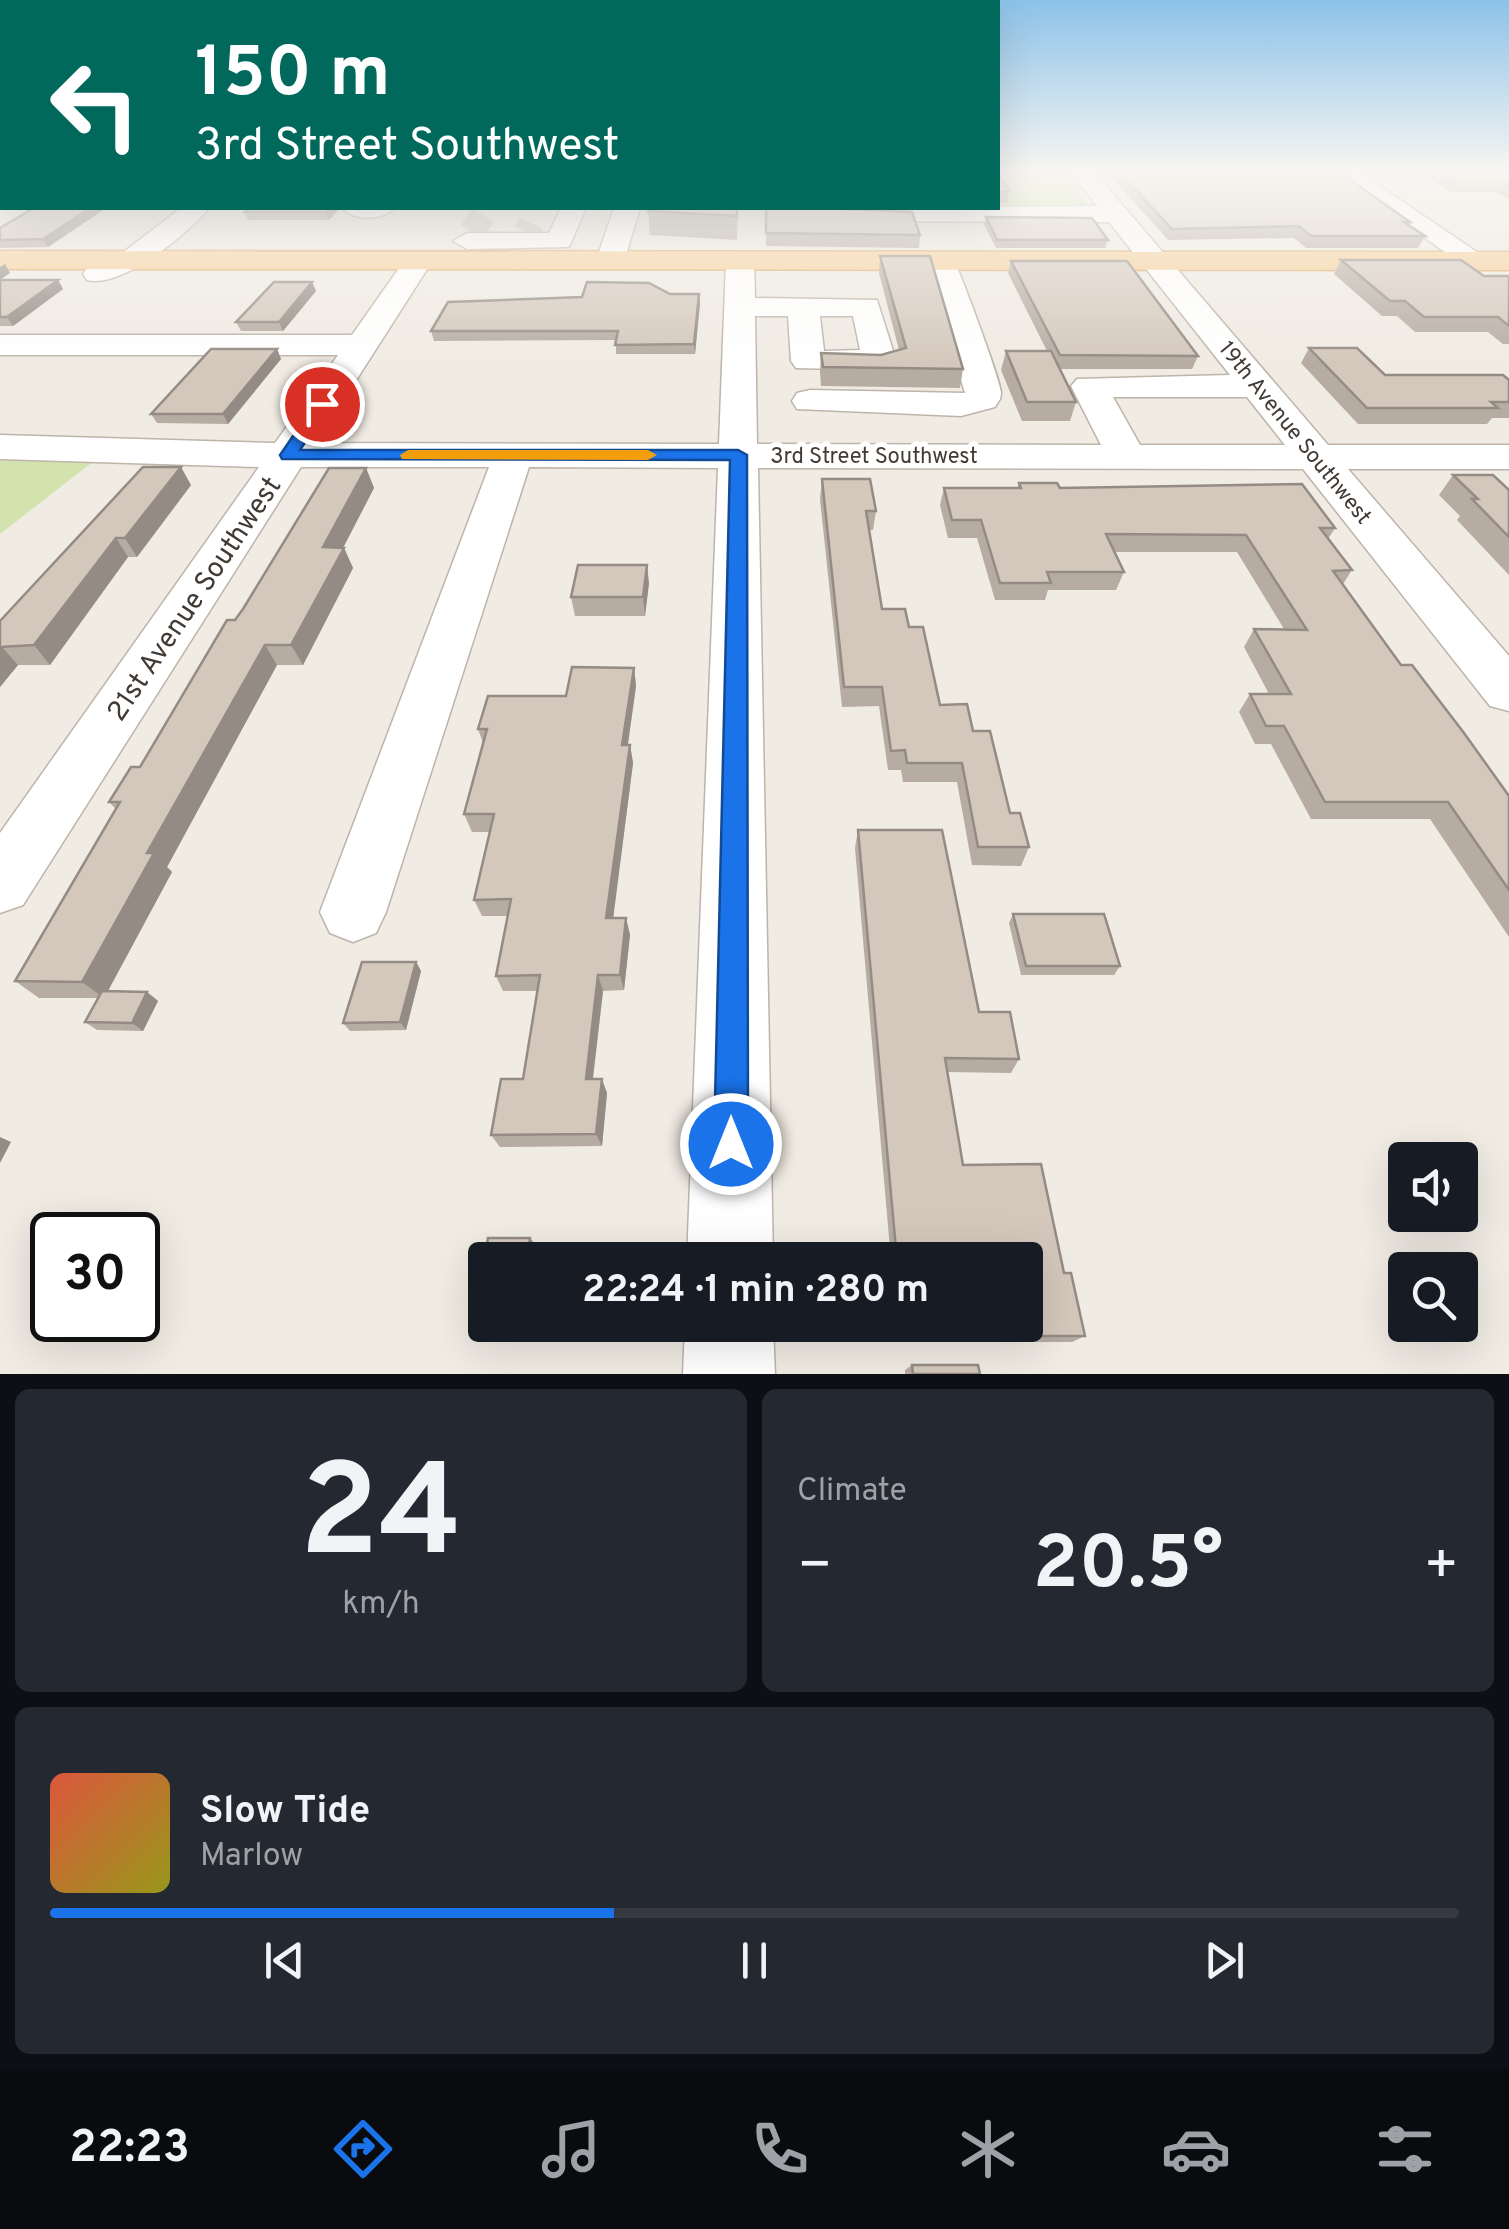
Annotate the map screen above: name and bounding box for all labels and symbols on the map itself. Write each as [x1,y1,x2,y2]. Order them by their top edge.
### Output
street label: 19th Avenue Southwest [1212,337,1376,531]
pin [280,362,365,447]
street label: 3rd Street Southwest [770,444,978,471]
street label: 21st Avenue Southwest [100,471,291,729]
position arrow [679,1092,783,1196]
speed limit sign: 30 [30,1212,160,1342]

